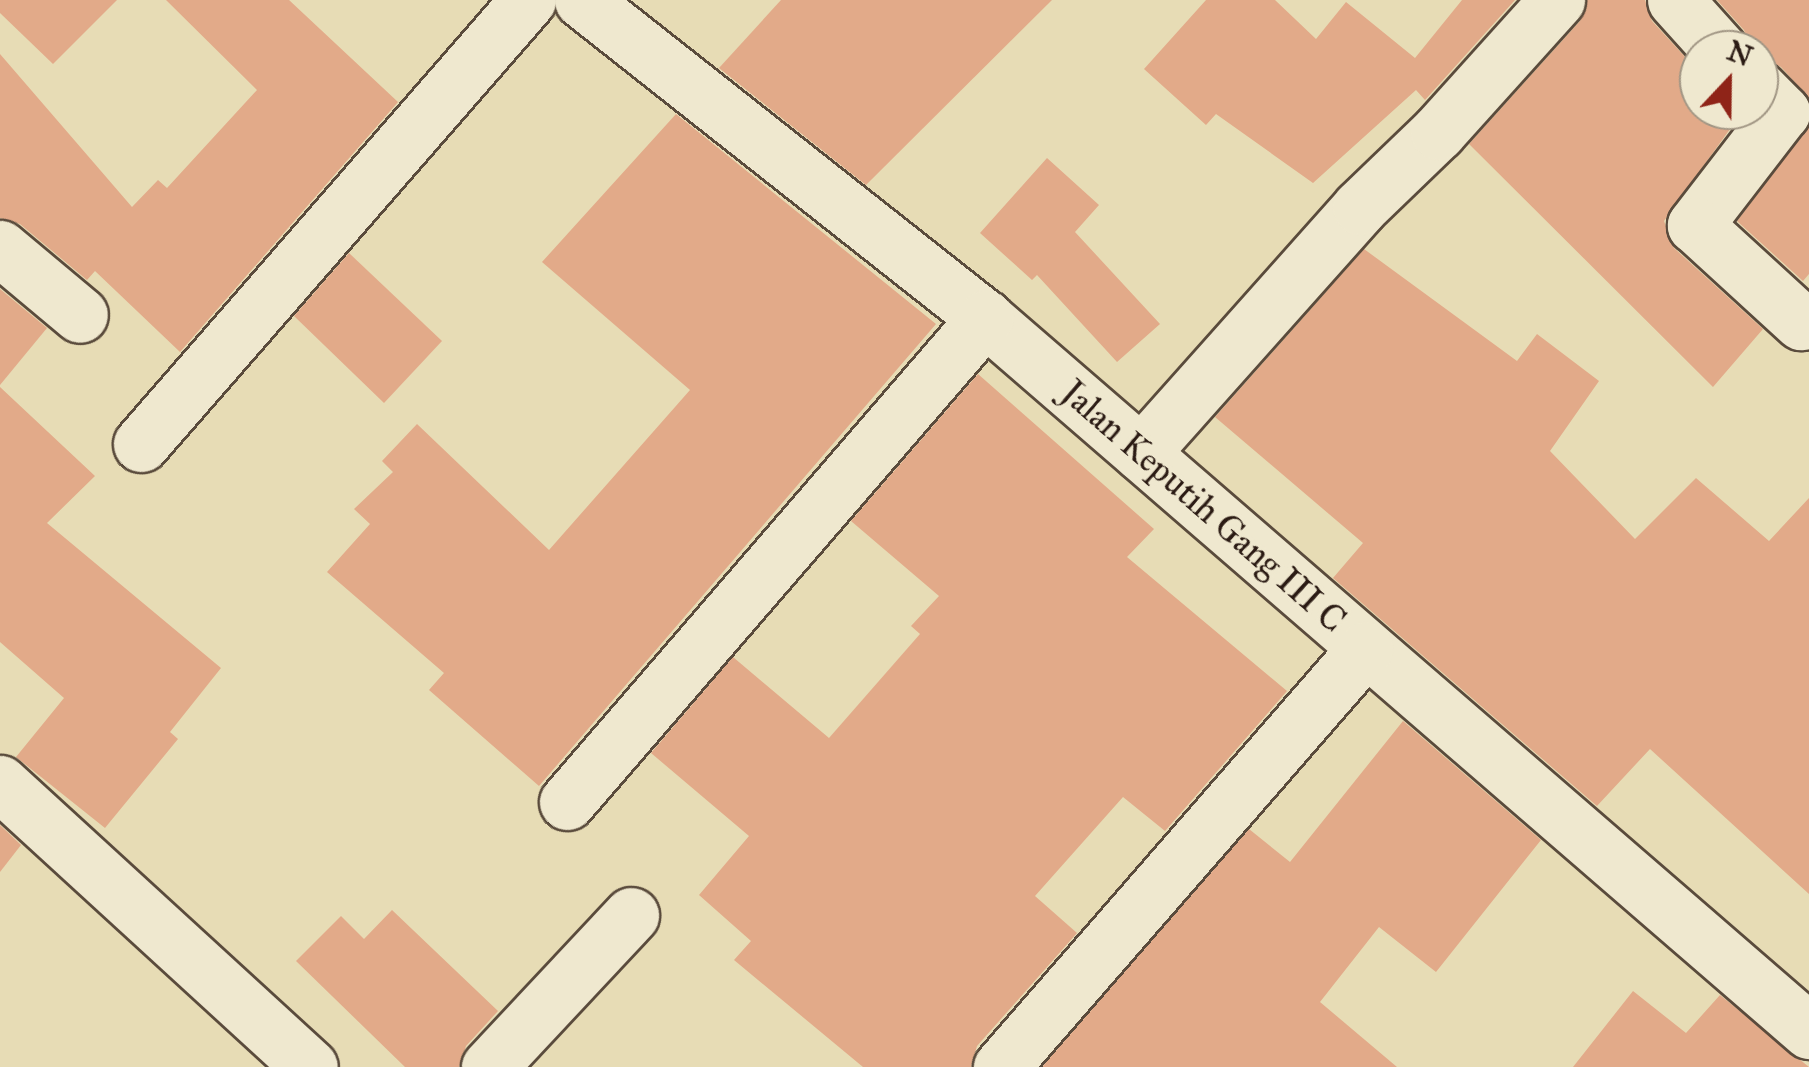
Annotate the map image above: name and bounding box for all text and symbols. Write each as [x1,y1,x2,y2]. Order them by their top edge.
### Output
north arrow [1679,30,1779,130]
text: N [1722,33,1757,74]
street label: Jalan Keputih Gang III C [1052,372,1354,642]

